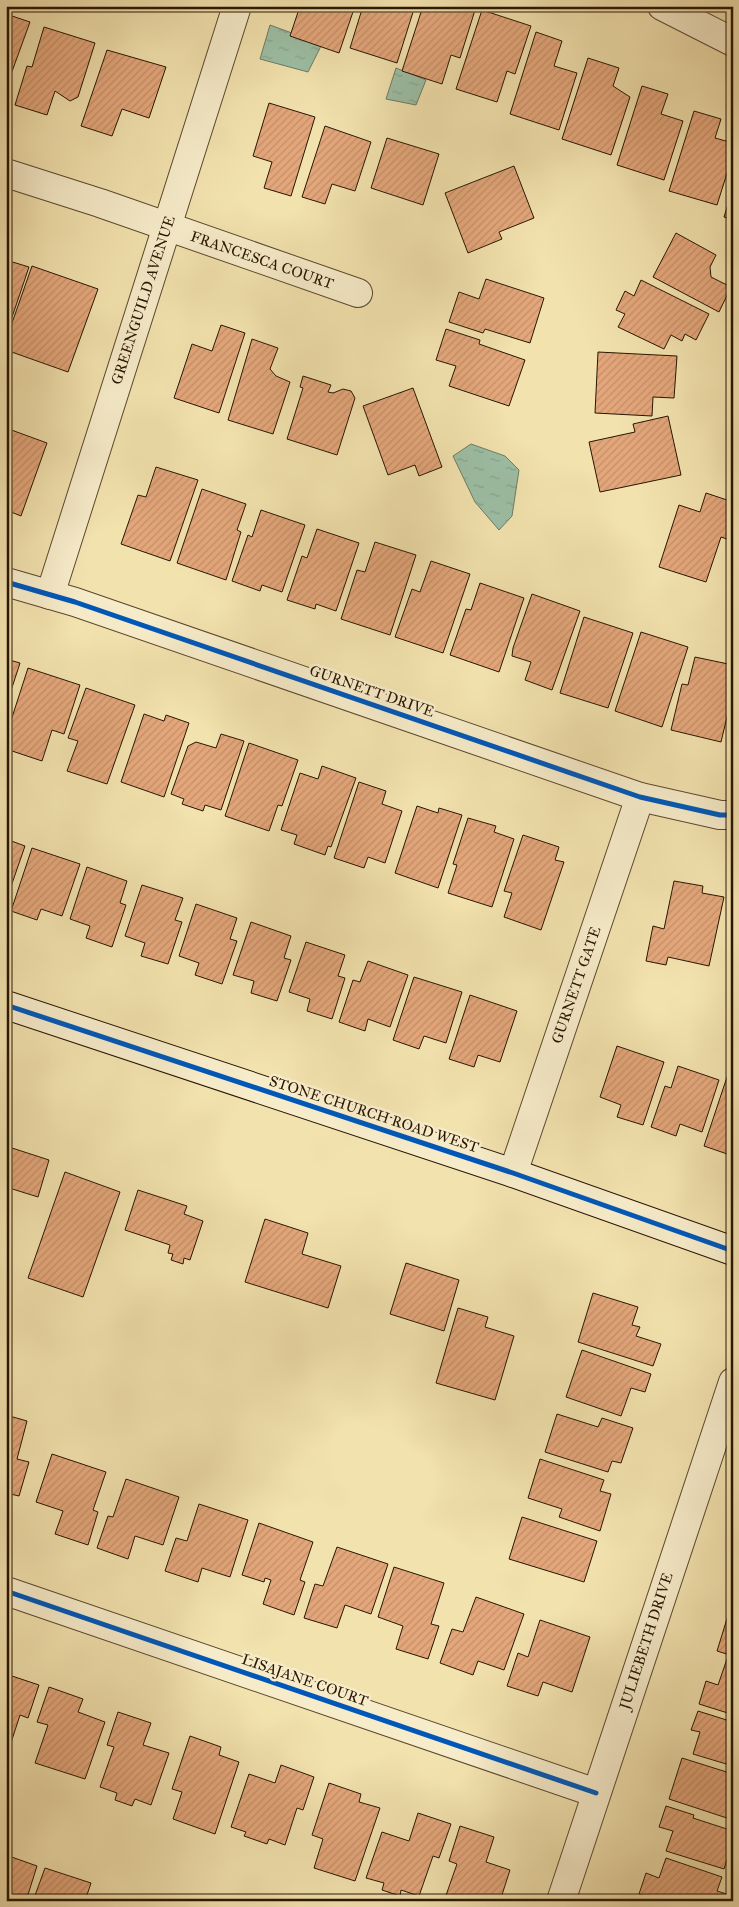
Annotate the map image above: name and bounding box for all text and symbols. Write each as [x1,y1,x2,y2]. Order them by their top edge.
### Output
street label: GREENGUILD AVENUE [107,213,179,387]
street label: FRANCESCA COURT [188,227,336,293]
street label: GURNETT DRIVE [307,661,437,721]
street label: GURNETT GATE [548,924,605,1046]
street label: STONE CHURCH ROAD WEST [267,1072,481,1156]
street label: JULIEBETH DRIVE [615,1570,678,1714]
street label: LISAJANE COURT [239,1650,371,1711]

